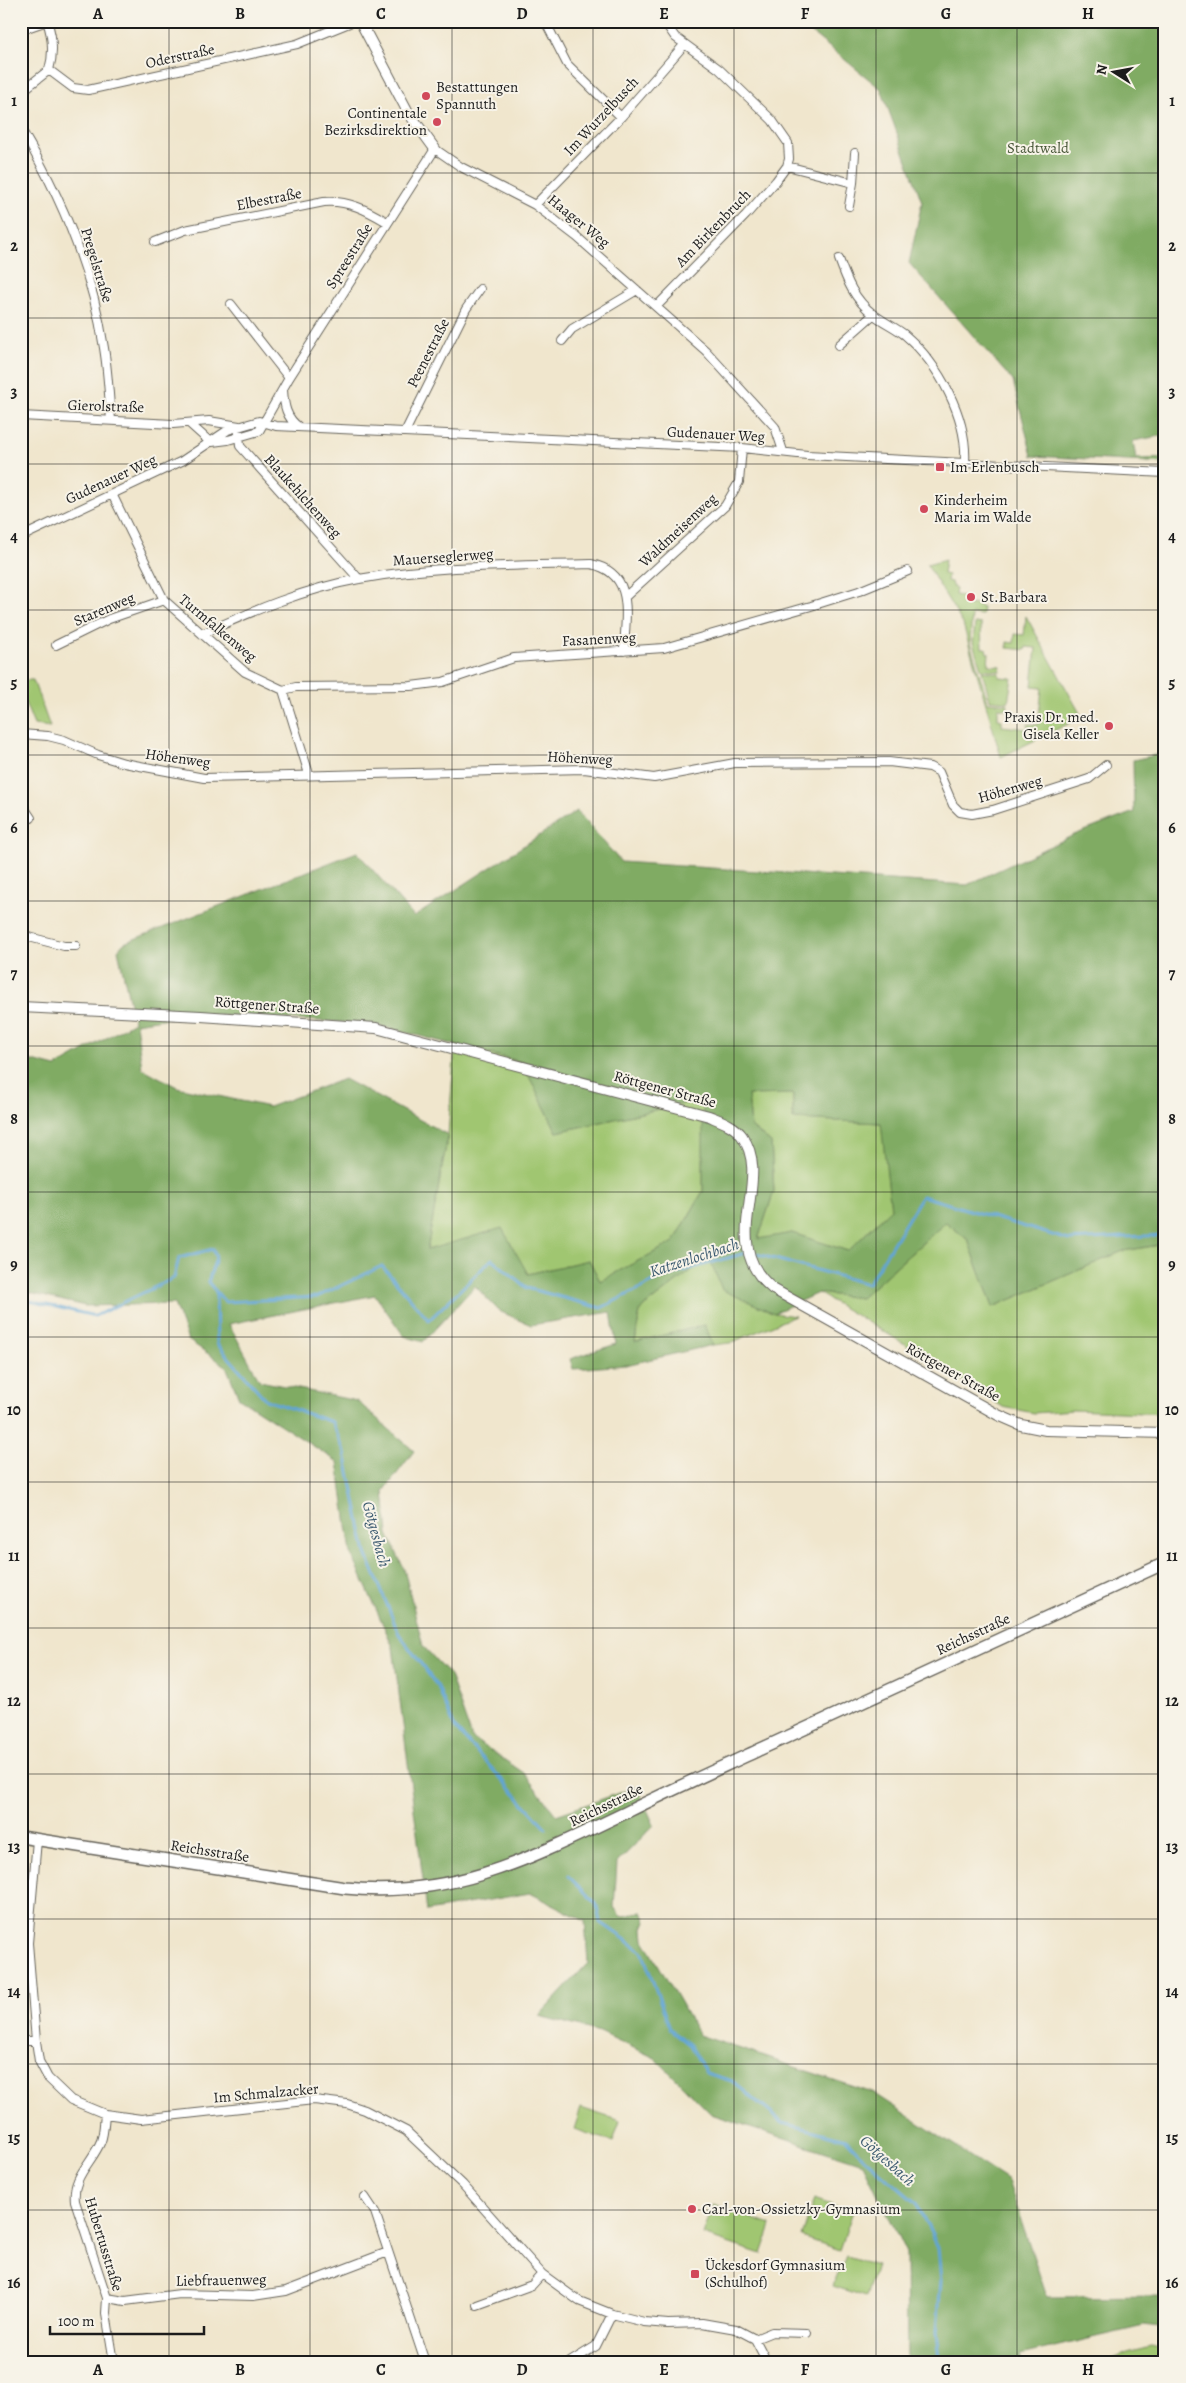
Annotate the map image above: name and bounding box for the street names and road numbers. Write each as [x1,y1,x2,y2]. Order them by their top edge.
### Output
street label: Oderstraße [144,39,217,73]
street label: Im Wurzelbusch [559,72,643,160]
street label: Elbestraße [235,183,304,215]
street label: Am Birkenbruch [670,185,755,272]
street label: Haager Weg [544,190,615,253]
street label: Spreestraße [321,219,377,293]
street label: Pregelstraße [76,225,118,305]
street label: Peenestraße [402,315,454,391]
street label: Gierolstraße [67,395,145,417]
street label: Gudenauer Weg [666,421,766,447]
street label: Gudenauer Weg [62,449,160,509]
street label: Blaukehlchenweg [260,450,346,543]
street label: Waldmeisenweg [634,488,722,572]
street label: Mauerseglerweg [392,543,495,570]
street label: Starenweg [70,587,138,631]
street label: Turmfalkenweg [175,590,261,667]
street label: Fasanenweg [561,627,637,651]
street label: Höhenweg [144,744,212,773]
street label: Höhenweg [547,746,614,770]
street label: Höhenweg [976,770,1045,808]
street label: Röttgener Straße [214,991,320,1019]
street label: Röttgener Straße [612,1066,719,1112]
street label: Röttgener Straße [902,1338,1004,1406]
street label: Reichsstraße [933,1608,1013,1660]
street label: Reichsstraße [566,1779,646,1831]
street label: Reichsstraße [169,1835,251,1867]
street label: Im Schmalzacker [212,2078,320,2108]
street label: Hubertusstraße [80,2194,128,2294]
street label: Liebfrauenweg [175,2269,267,2291]

